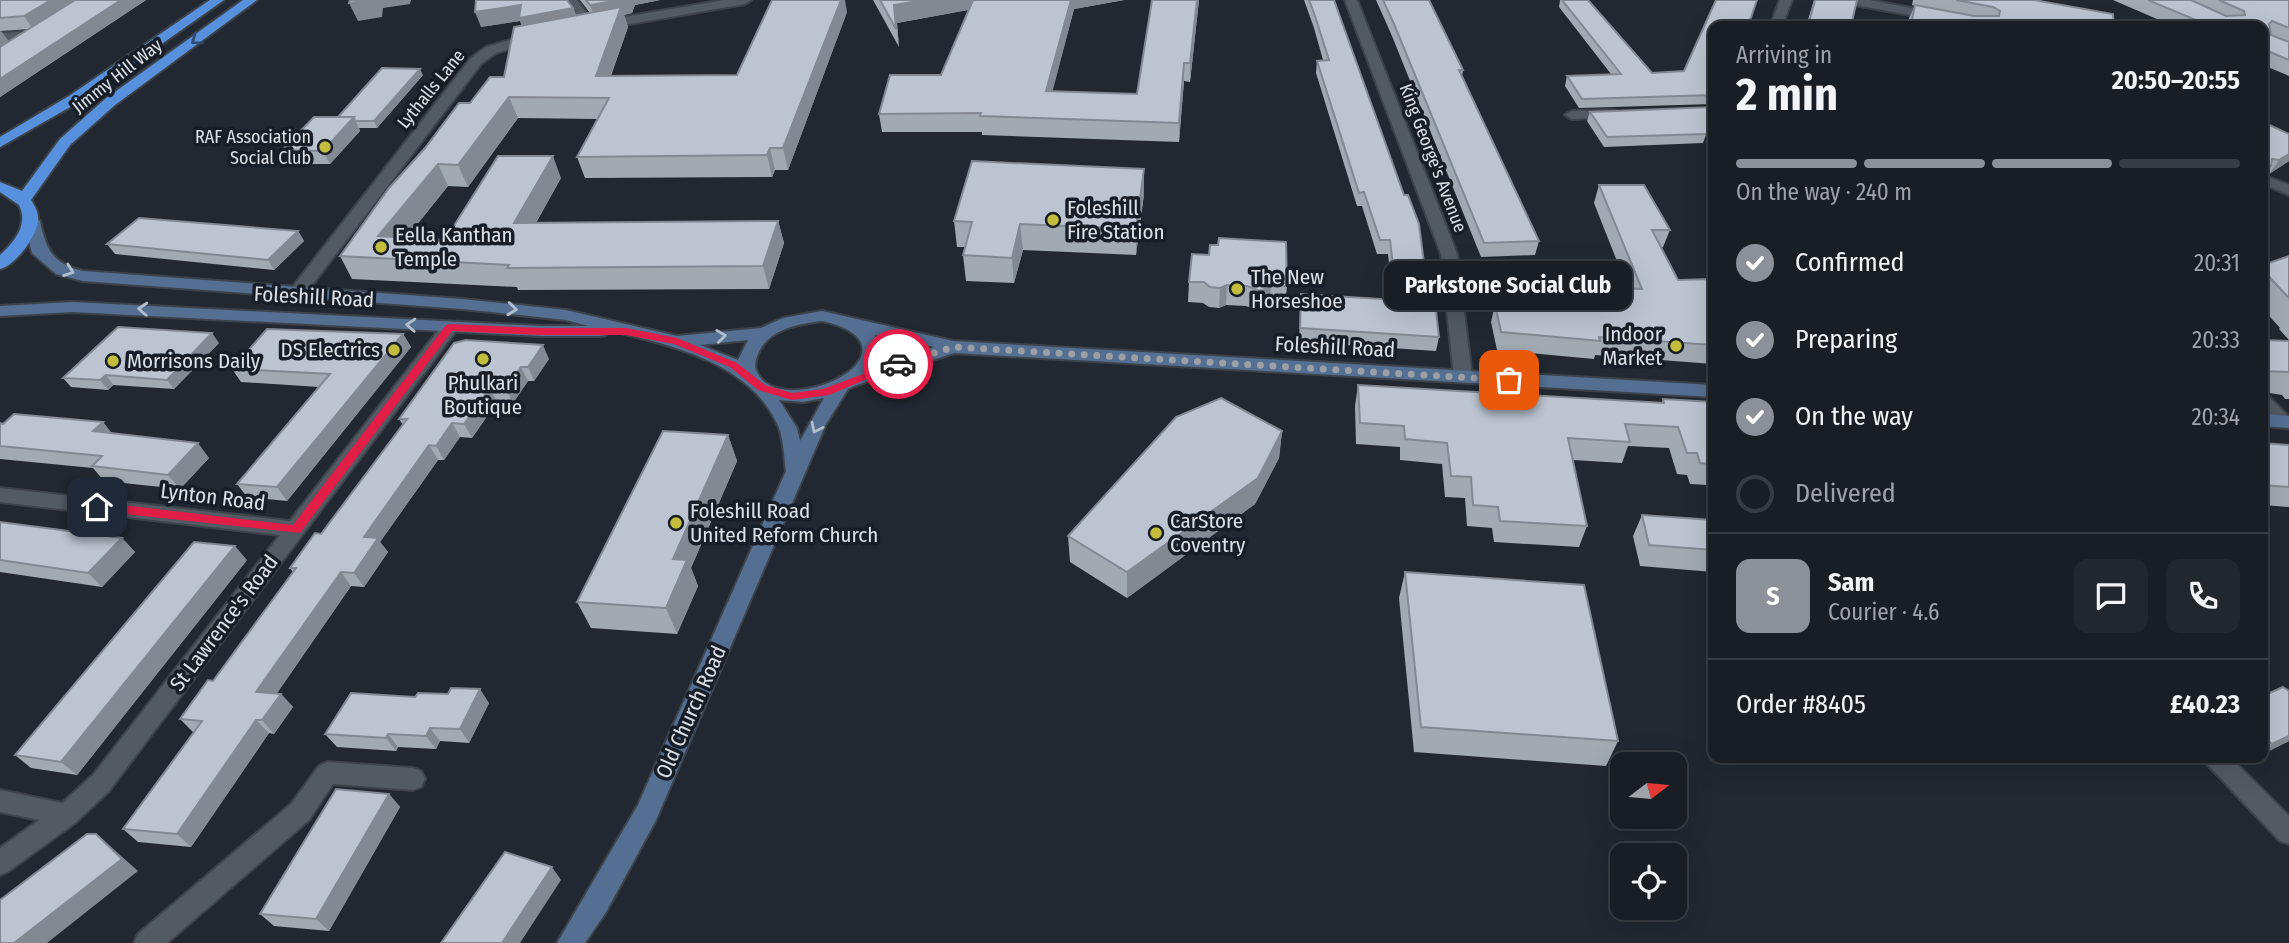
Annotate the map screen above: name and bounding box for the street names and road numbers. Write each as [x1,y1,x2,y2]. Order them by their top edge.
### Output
street label: Jimmy Hill Way [68,34,166,118]
street label: Lythalls Lane [392,45,470,133]
street label: King George's Avenue [1395,81,1471,235]
street label: Foleshill Road [253,281,375,313]
street label: Foleshill Road [1274,331,1396,363]
street label: Lynton Road [159,478,267,516]
street label: St Lawrence's Road [164,550,284,696]
street label: Old Church Road [650,642,732,782]

